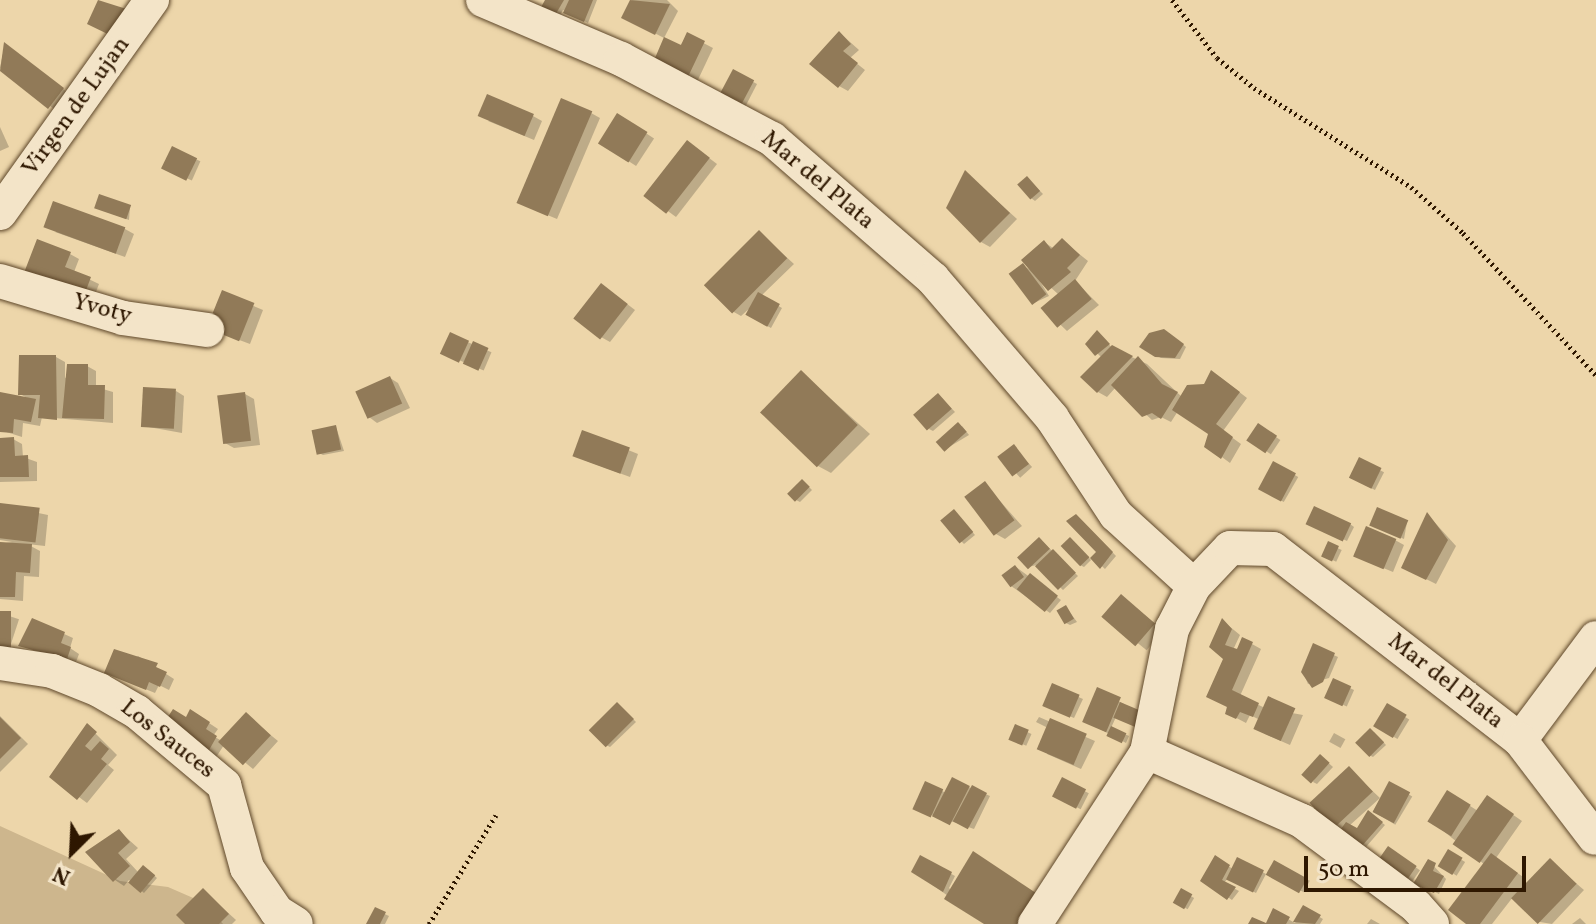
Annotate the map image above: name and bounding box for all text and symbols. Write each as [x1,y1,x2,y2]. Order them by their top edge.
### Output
street label: Virgen de Lujan [17,32,137,182]
street label: Mar del Plata [754,125,880,237]
street label: Yvoty [69,288,135,332]
street label: Mar del Plata [1381,628,1509,736]
street label: Los Sauces [114,694,220,786]
north arrow [32,812,112,892]
scale bar [1308,840,1530,890]
text: 50 m [1318,853,1370,887]
text: N [48,857,76,892]

